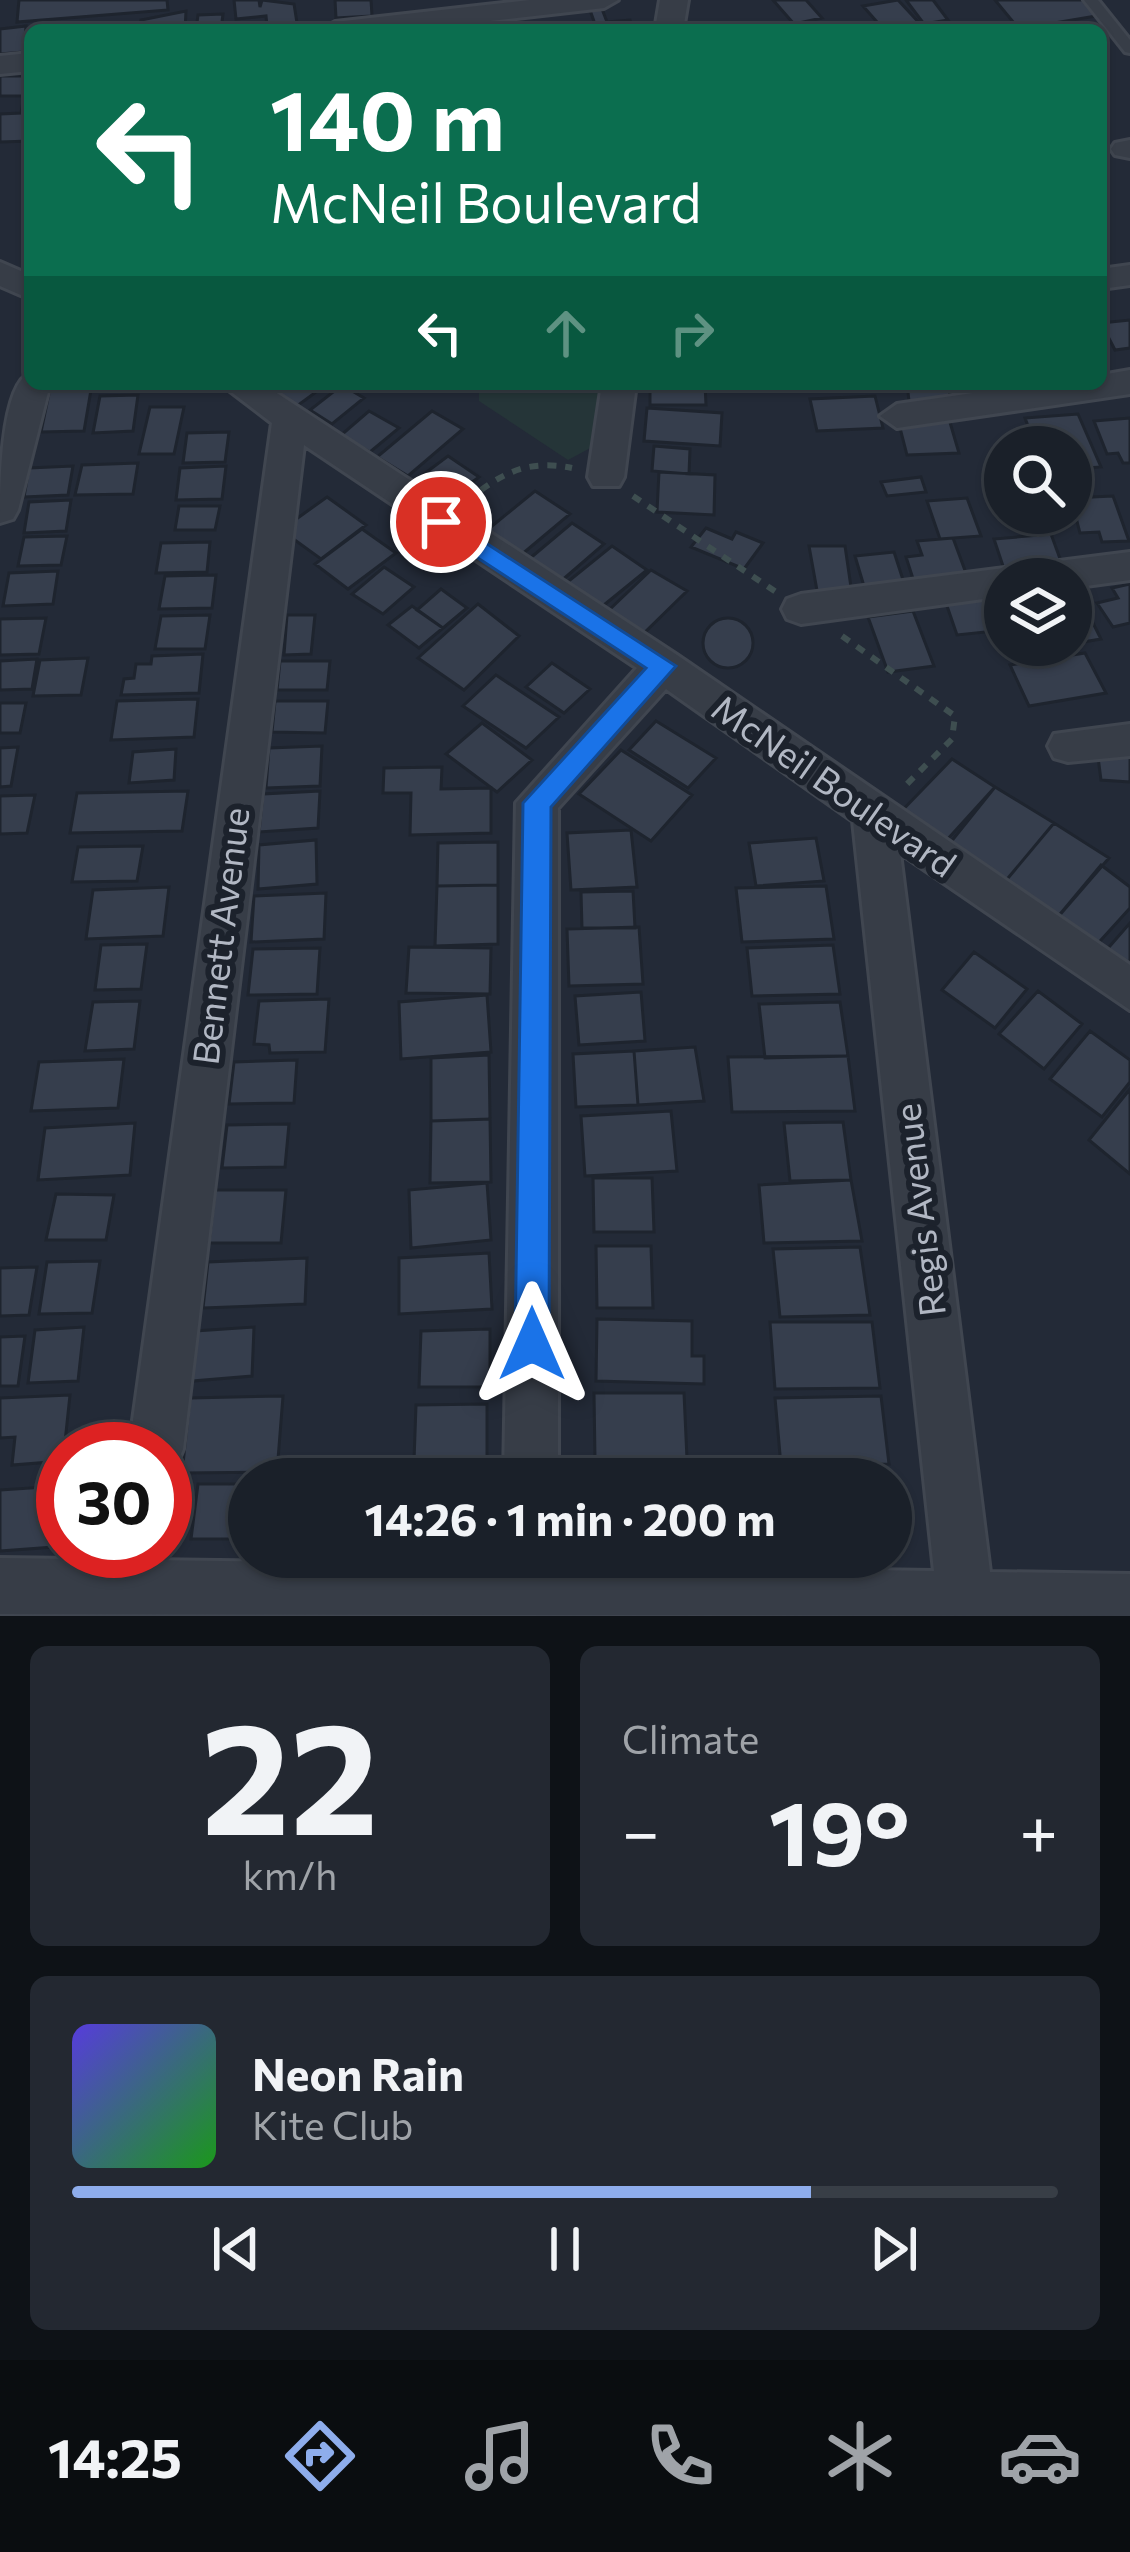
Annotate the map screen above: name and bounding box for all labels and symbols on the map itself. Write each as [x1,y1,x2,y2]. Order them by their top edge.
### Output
pin [390,471,492,573]
street label: McNeil Boulevard [705,684,966,885]
street label: Bennett Avenue [181,805,257,1067]
street label: Regis Avenue [883,1101,953,1319]
position arrow [469,1281,595,1407]
speed limit sign: 30 [36,1422,192,1578]

